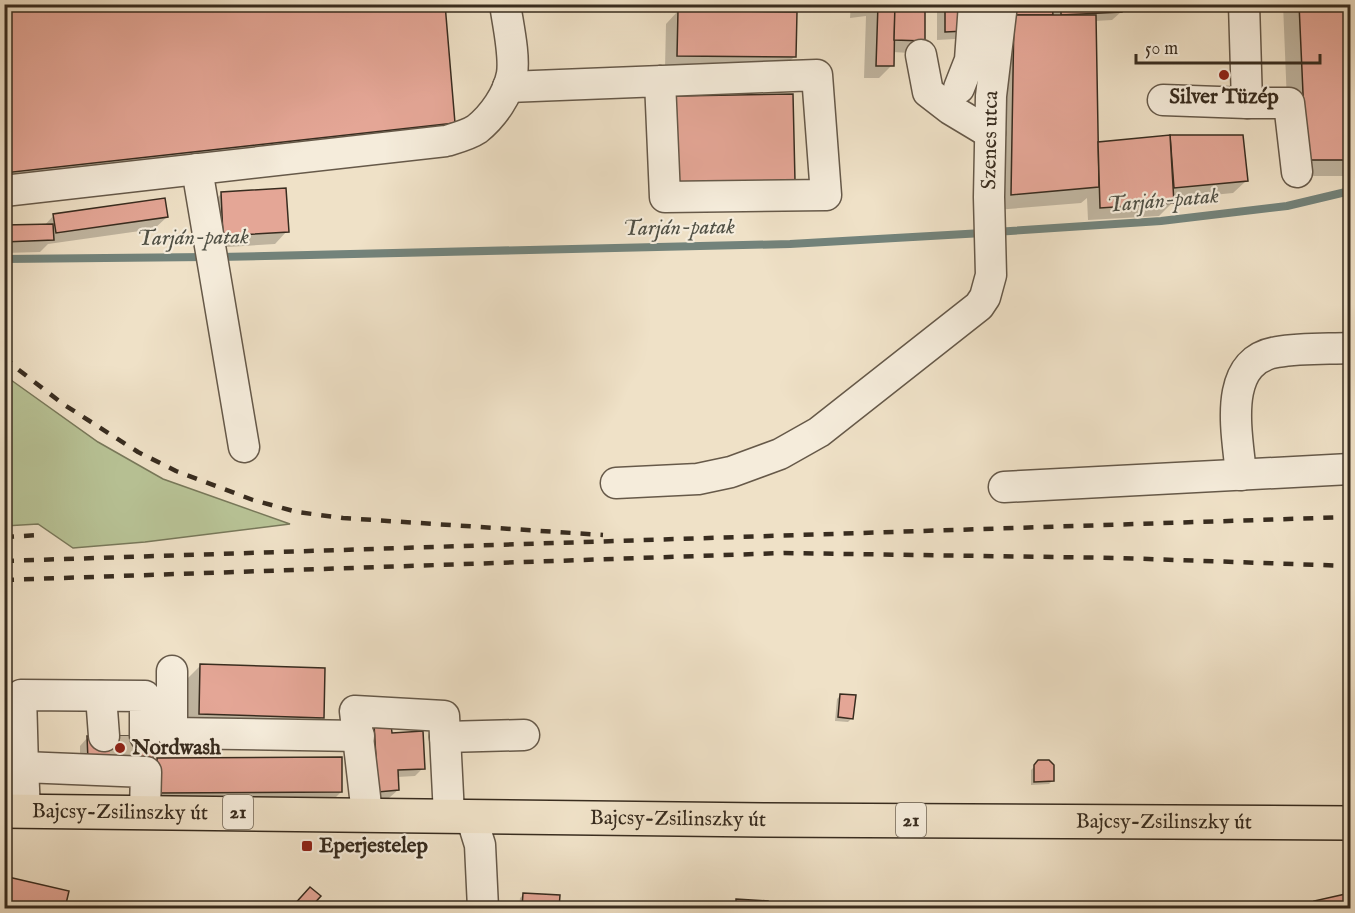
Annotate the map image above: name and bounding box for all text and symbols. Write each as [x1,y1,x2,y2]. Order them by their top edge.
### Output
scale bar [1136,27,1320,65]
text: 50 m [1145,38,1178,61]
marker: Silver Tüzép [1217,68,1231,82]
place label: Silver Tüzép [1169,84,1279,111]
street label: Szenes utca [976,88,1005,190]
water label: Tarján-patak [1106,182,1220,220]
water label: Tarján-patak [623,213,735,243]
water label: Tarján-patak [137,223,249,253]
place label: Nordwash [131,735,222,762]
marker: Nordwash [113,741,127,755]
road number: 21 [223,795,253,829]
street label: Bajcsy-Zsilinszky út [32,798,208,827]
road number: 21 [896,803,926,837]
street label: Bajcsy-Zsilinszky út [590,804,766,833]
street label: Bajcsy-Zsilinszky út [1076,808,1252,836]
place label: Eperjestelep [319,833,428,860]
marker: Eperjestelep [300,839,314,853]

